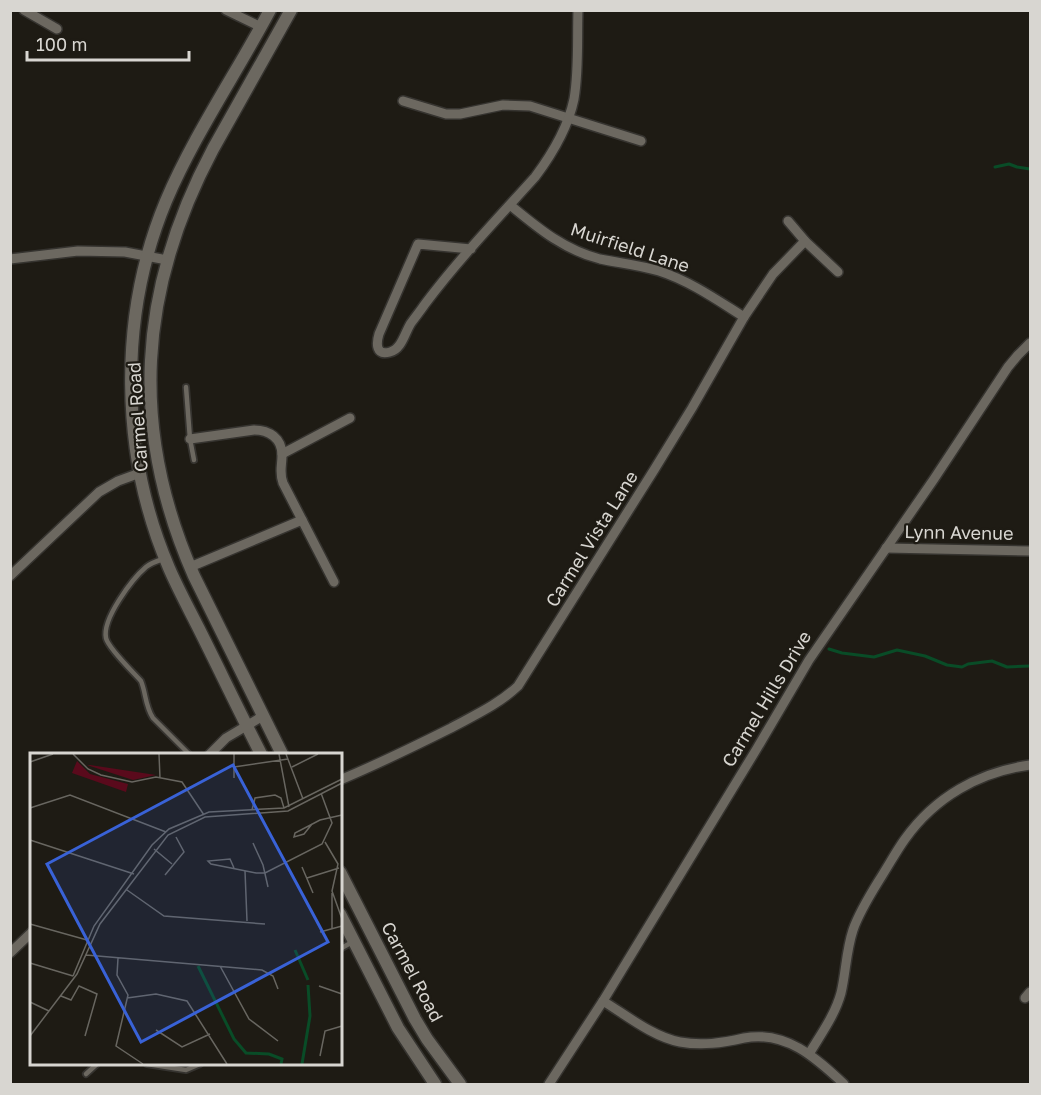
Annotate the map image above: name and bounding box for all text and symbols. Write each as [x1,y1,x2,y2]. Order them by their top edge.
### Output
scale bar [27,24,189,62]
text: 100 m [36,33,87,55]
street label: Muirfield Lane [568,217,693,277]
street label: Carmel Road [122,361,152,473]
street label: Carmel Vista Lane [540,466,642,611]
street label: Lynn Avenue [904,520,1014,544]
street label: Carmel Hills Drive [717,627,815,770]
inset map [30,753,342,1065]
street label: Carmel Road [377,918,448,1025]

